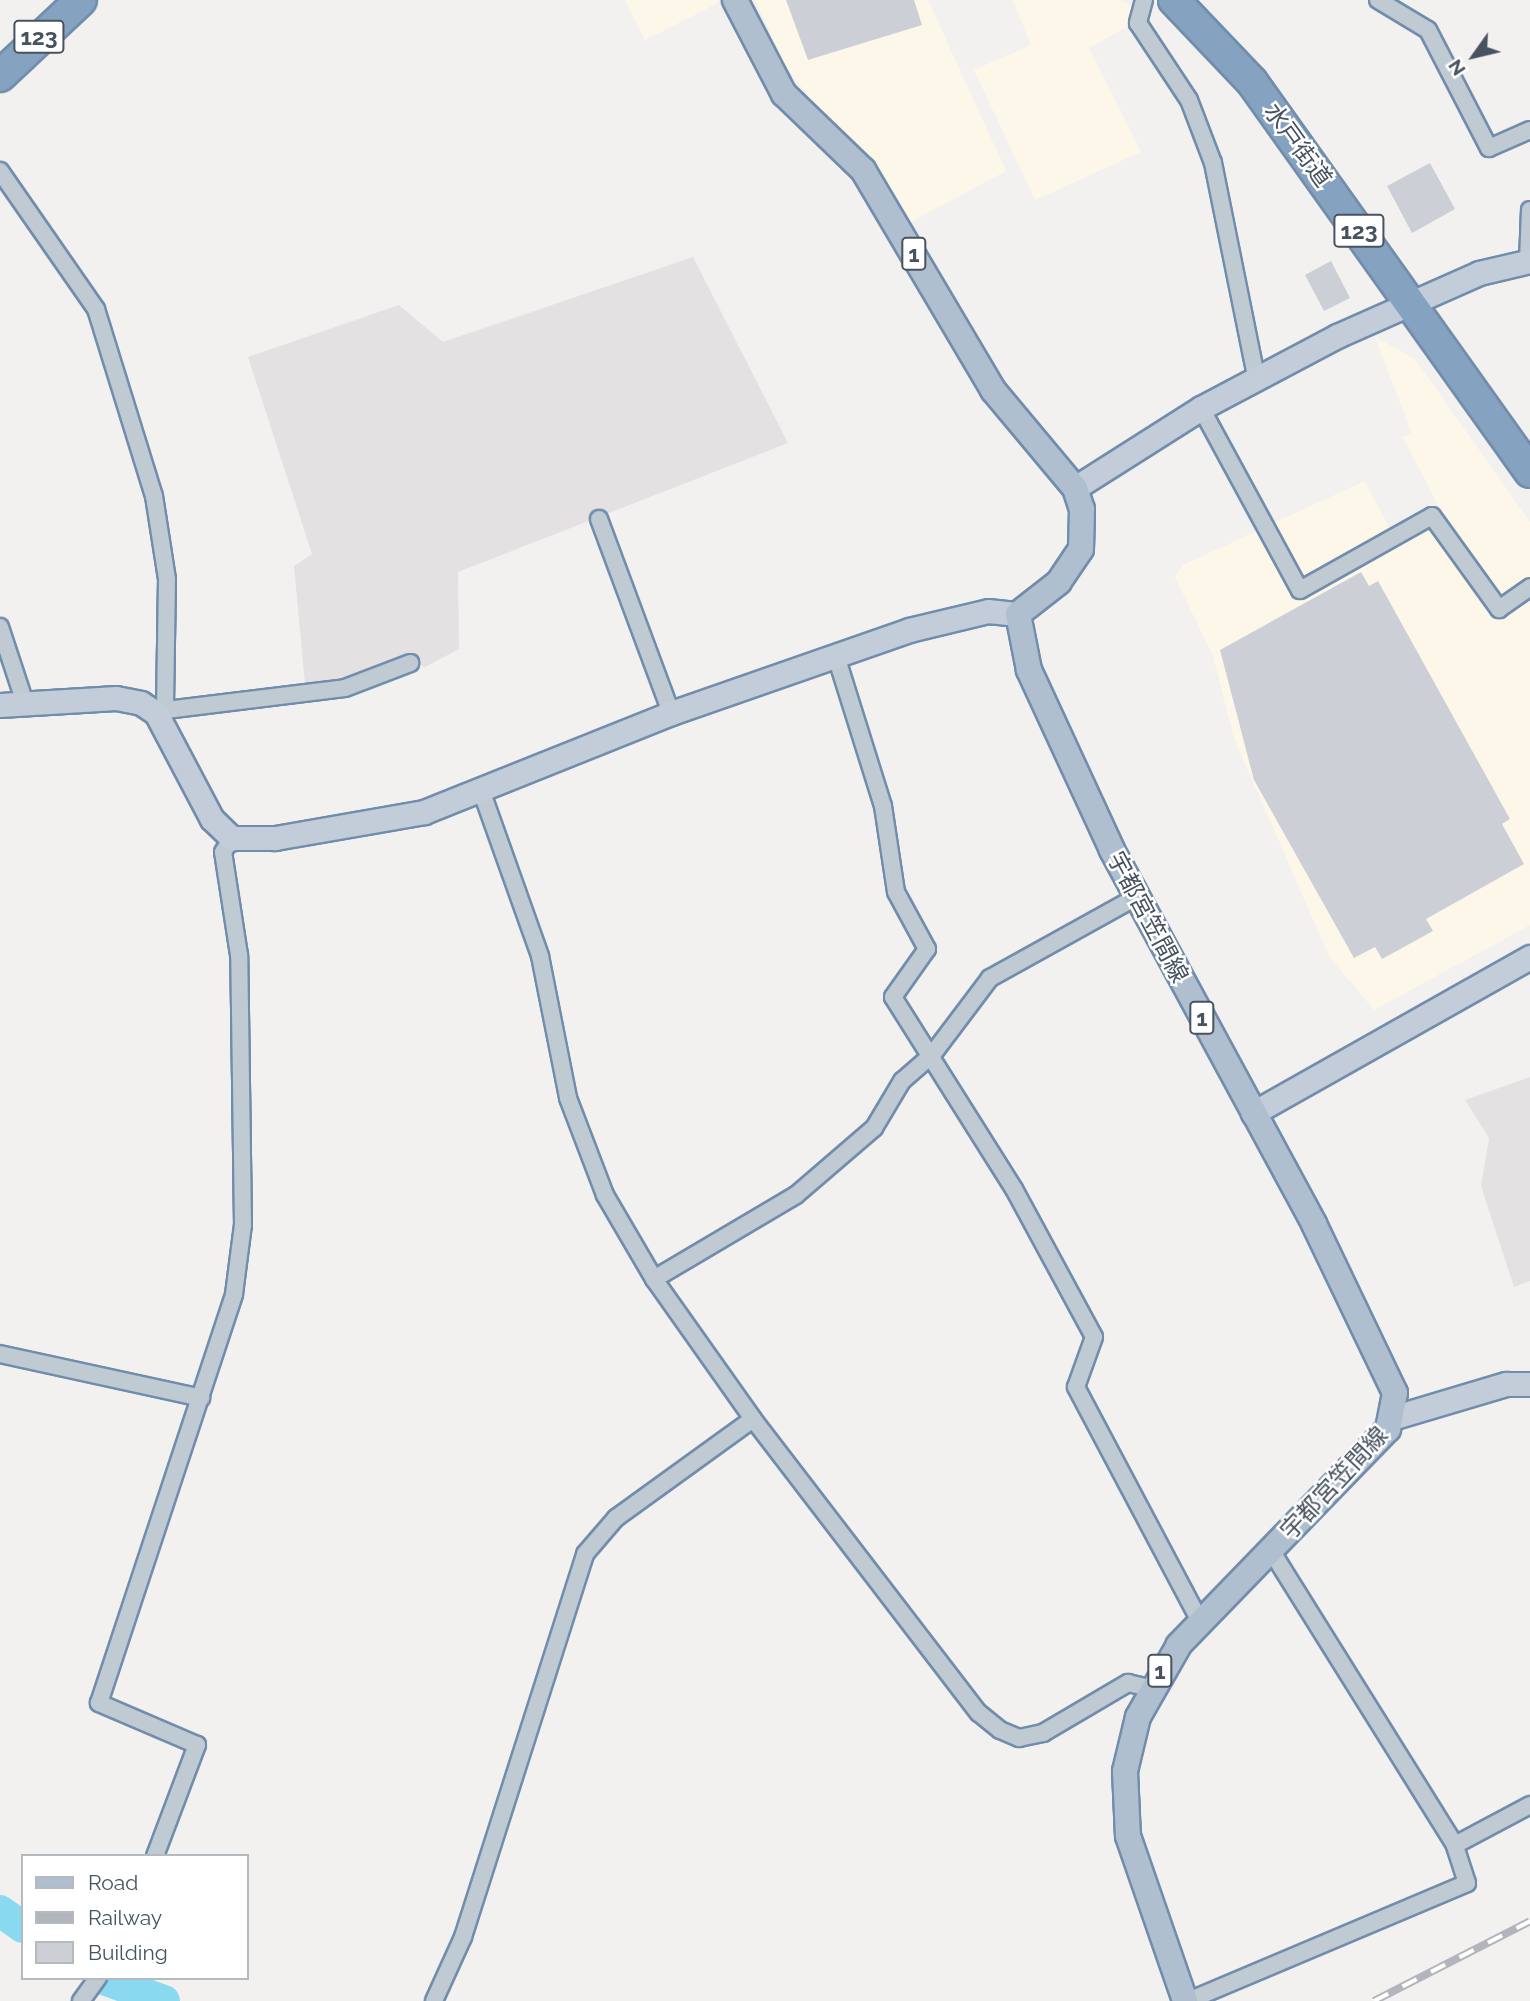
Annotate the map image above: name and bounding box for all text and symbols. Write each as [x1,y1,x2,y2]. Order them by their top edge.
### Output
road number: 123 [13,18,65,56]
north arrow [1439,21,1509,91]
text: N [1443,56,1470,80]
street label: 水戸街道 [1258,98,1338,192]
road number: 123 [1333,212,1385,250]
road number: 1 [900,234,928,274]
street label: 宇都宮笠間線 [1101,847,1195,987]
road number: 1 [1188,998,1216,1037]
street label: 宇都宮笠間線 [1274,1421,1394,1545]
road number: 1 [1146,1652,1174,1690]
legend [21,1854,248,1980]
text: Road [88,1870,138,1895]
text: Railway [88,1905,162,1930]
text: Building [88,1940,168,1965]

